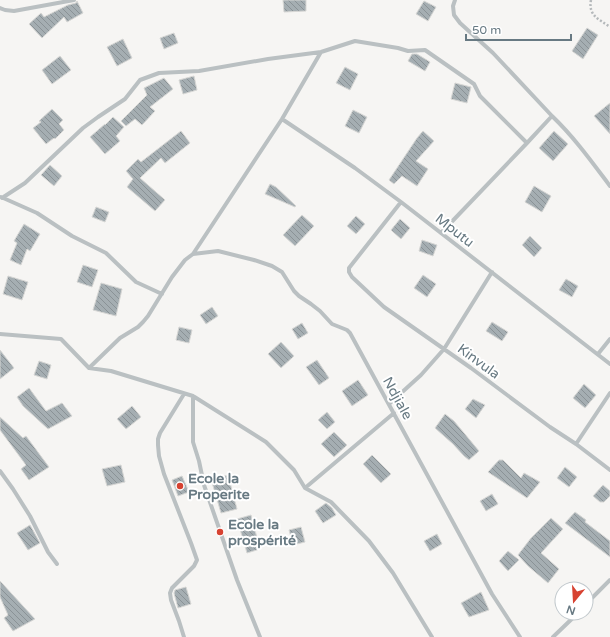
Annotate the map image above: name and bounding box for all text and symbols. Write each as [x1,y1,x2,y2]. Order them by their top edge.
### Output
scale bar [466,16,571,42]
text: 50 m [472,23,501,37]
street label: Mputu [432,210,478,251]
street label: Kinvula [454,340,503,383]
street label: Ndjiale [379,374,416,423]
place label: Ecole la Properite [188,470,250,503]
marker: Ecole la Properite [175,481,185,491]
place label: Ecole la prospérité [228,516,296,549]
marker: Ecole la prospérité [215,527,225,537]
north arrow [554,581,594,621]
text: N [565,602,577,618]

